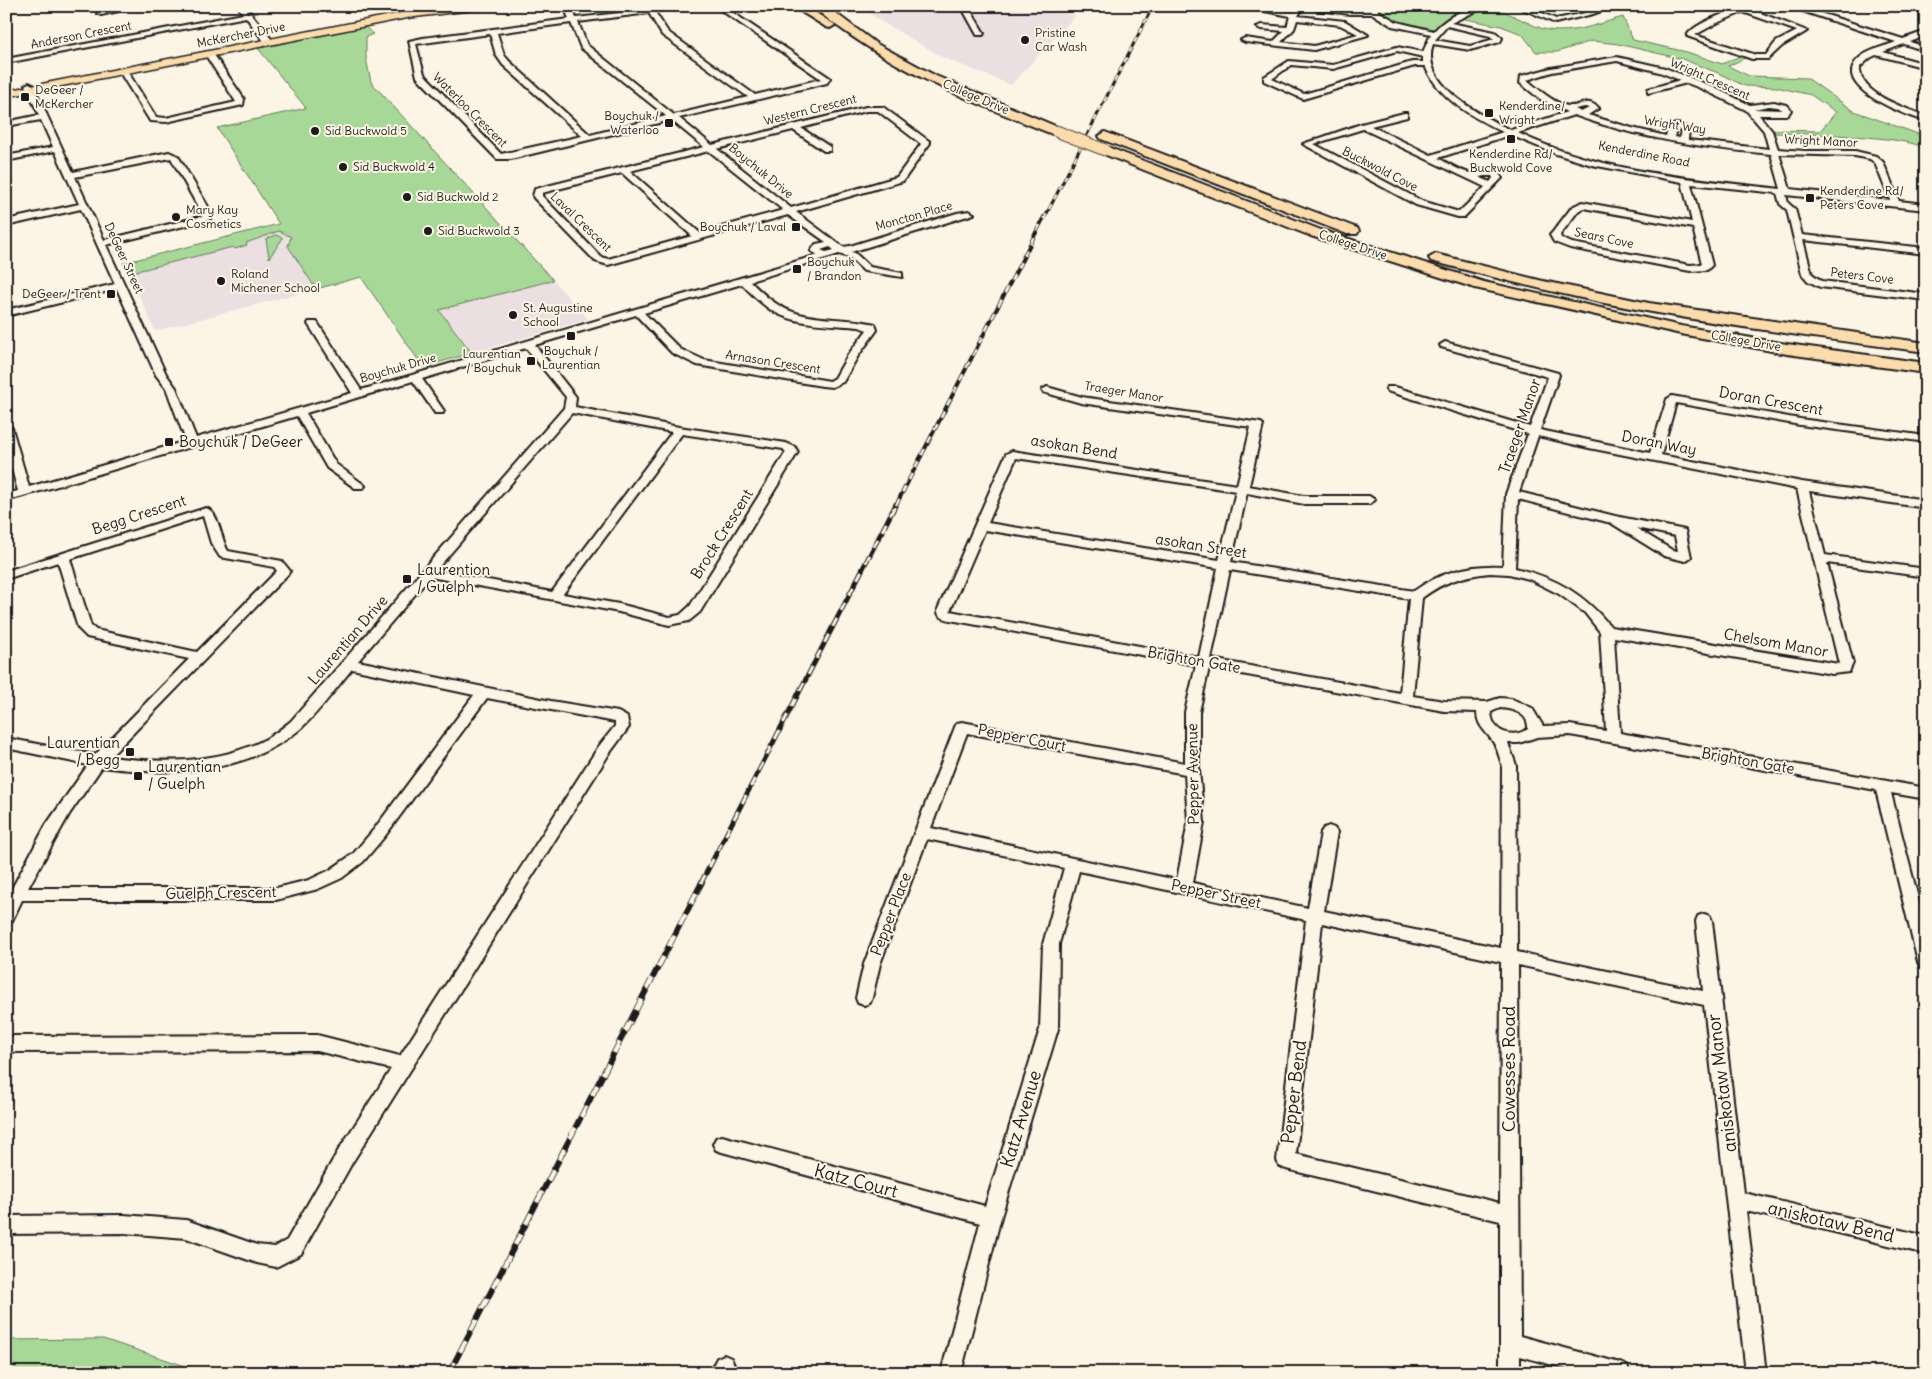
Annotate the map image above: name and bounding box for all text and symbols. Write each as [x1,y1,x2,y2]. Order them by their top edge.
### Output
street label: Anderson Crescent [29,17,133,52]
street label: McKercher Drive [195,19,286,50]
place label: Pristine Car Wash [1035,25,1087,54]
marker: Pristine Car Wash [1019,34,1031,46]
street label: Wright Crescent [1668,54,1753,103]
street label: Waterloo Crescent [430,69,511,150]
street label: College Drive [941,76,1012,117]
place label: DeGeer / McKercher [35,82,94,111]
marker: DeGeer / McKercher [19,91,31,103]
street label: Western Crescent [762,91,858,128]
place label: Kenderdine/ Wright [1499,98,1565,127]
marker: Kenderdine/ Wright [1483,107,1495,119]
place label: Boychuk / Waterloo [604,108,659,137]
street label: Wright Way [1643,112,1707,137]
marker: Boychuk / Waterloo [663,117,675,129]
place label: Sid Buckwold 5 [325,123,407,138]
marker: Sid Buckwold 5 [309,125,321,137]
street label: Wright Manor [1784,131,1858,150]
marker: Kenderdine Rd/ Buckwold Cove [1505,133,1517,145]
street label: Kenderdine Road [1597,137,1691,170]
street label: Boychuk Drive [726,140,797,201]
street label: Buckwold Cove [1340,143,1420,194]
place label: Kenderdine Rd/ Buckwold Cove [1469,146,1553,175]
place label: Sid Buckwold 4 [353,159,435,174]
marker: Sid Buckwold 4 [337,161,349,173]
place label: Kenderdine Rd/ Peters Cove [1820,183,1904,212]
place label: Sid Buckwold 2 [417,189,499,204]
street label: Laval Crescent [548,189,615,254]
marker: Sid Buckwold 2 [401,191,413,203]
marker: Kenderdine Rd/ Peters Cove [1804,192,1816,204]
street label: Moncton Place [874,197,954,234]
place label: Mary Kay Cosmetics [186,202,241,231]
marker: Mary Kay Cosmetics [170,211,182,223]
place label: Boychuk / Laval [700,219,786,234]
street label: DeGeer Street [102,220,147,296]
marker: Boychuk / Laval [790,221,802,233]
place label: Sid Buckwold 3 [438,223,520,238]
street label: Sears Cove [1573,224,1635,251]
marker: Sid Buckwold 3 [422,225,434,237]
street label: College Drive [1317,226,1389,263]
place label: Boychuk / Brandon [807,254,861,283]
marker: Boychuk / Brandon [791,263,803,275]
street label: Peters Cove [1830,264,1895,287]
place label: Roland Michener School [231,266,320,295]
marker: Roland Michener School [215,275,227,287]
place label: DeGeer / Trent [22,286,101,301]
marker: DeGeer / Trent [105,288,117,300]
place label: St. Augustine School [523,300,593,329]
marker: St. Augustine School [507,309,519,321]
street label: College Drive [1710,327,1782,354]
marker: Boychuk / Laurentian [565,330,577,342]
place label: Boychuk / Laurentian [542,343,600,372]
place label: Laurentian / Boychuk [462,346,521,375]
street label: Arnason Crescent [725,347,822,376]
street label: Boychuk Drive [358,349,438,386]
marker: Laurentian / Boychuk [525,355,537,367]
street label: Traeger Manor [1494,376,1545,476]
street label: Traeger Manor [1084,378,1165,405]
street label: Doran Crescent [1718,382,1825,419]
street label: Doran Way [1620,426,1698,459]
street label: asokan Bend [1029,430,1119,463]
place label: Boychuk / DeGeer [179,432,303,451]
marker: Boychuk / DeGeer [163,436,175,448]
street label: Brock Crescent [686,485,757,582]
street label: Begg Crescent [89,490,188,539]
street label: asokan Street [1154,529,1248,562]
place label: Laurention / Guelph [417,560,490,596]
marker: Laurention / Guelph [401,573,413,585]
street label: Laurentian Drive [304,591,392,688]
street label: Chelsom Manor [1722,624,1830,661]
street label: Brighton Gate [1146,642,1242,677]
street label: Pepper Court [976,720,1068,755]
street label: Pepper Avenue [1182,723,1203,825]
place label: Laurentian / Begg [47,733,120,769]
street label: Brighton Gate [1700,743,1796,778]
marker: Laurentian / Begg [124,746,136,758]
place label: Laurentian / Guelph [148,757,222,793]
marker: Laurentian / Guelph [132,770,144,782]
street label: Pepper Place [866,869,915,958]
street label: Pepper Street [1169,875,1263,912]
street label: Guelph Crescent [165,882,277,903]
street label: Cowesses Road [1497,1005,1520,1132]
street label: aniskotaw Manor [1702,1012,1741,1154]
street label: Pepper Bend [1276,1038,1311,1145]
street label: Katz Avenue [995,1067,1046,1170]
street label: Katz Court [812,1158,901,1203]
street label: aniskotaw Bend [1766,1196,1897,1247]

